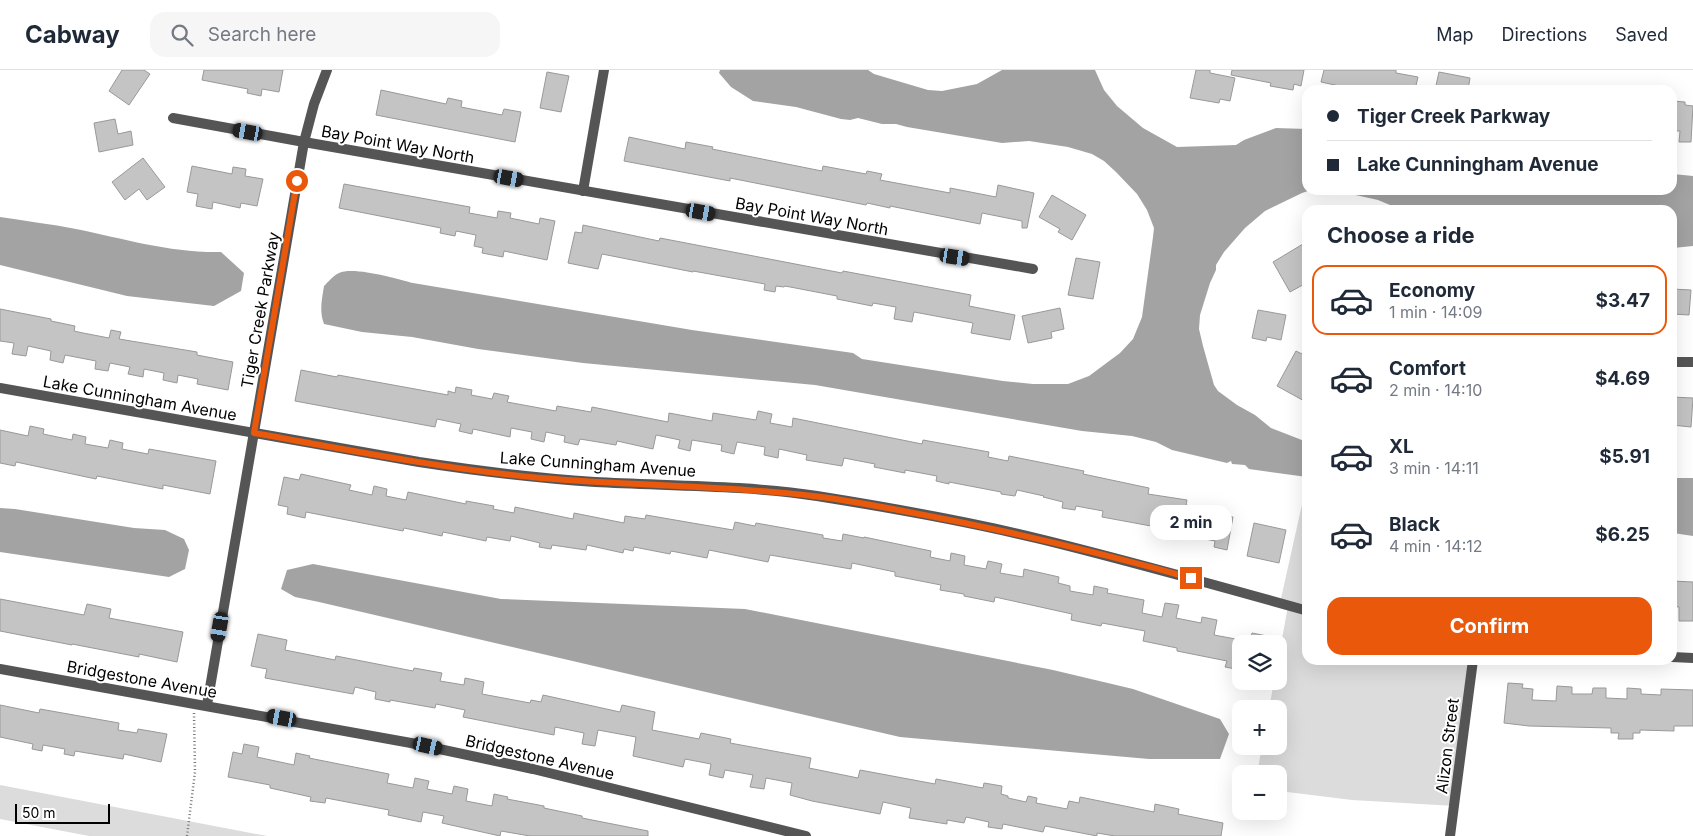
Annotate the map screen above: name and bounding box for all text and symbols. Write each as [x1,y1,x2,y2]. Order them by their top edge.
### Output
search box [150,12,500,57]
text: Cabway [25,20,120,49]
icon: search [168,21,196,49]
text: Search here [208,23,316,46]
text: Map [1436,24,1474,45]
text: Directions [1502,24,1587,45]
text: Saved [1615,24,1668,45]
text: Tiger Creek Parkway [1357,105,1550,128]
street label: Bay Point Way North [320,121,476,167]
car [231,122,264,142]
text: Lake Cunningham Avenue [1357,153,1599,176]
car [492,168,525,188]
route start [286,170,308,192]
street label: Bay Point Way North [734,193,890,239]
car [684,202,717,222]
text: Choose a ride [1327,222,1475,248]
street label: Tiger Creek Parkway [236,230,284,390]
car [939,247,970,267]
icon: car [1329,278,1374,323]
text: Economy [1389,279,1475,302]
text: $3.47 [1595,289,1650,312]
text: 1 min · 14:09 [1389,302,1482,322]
icon: car [1329,356,1374,401]
text: Comfort [1389,357,1466,380]
text: $4.69 [1595,367,1650,390]
street label: Lake Cunningham Avenue [41,371,239,425]
text: 2 min · 14:10 [1389,380,1482,400]
icon: car [1329,434,1374,479]
text: XL [1389,435,1414,458]
text: $5.91 [1599,445,1650,468]
street label: Lake Cunningham Avenue [499,447,697,481]
text: 3 min · 14:11 [1389,458,1479,478]
callout: 2 min [1150,506,1232,540]
text: 2 min [1170,512,1212,532]
icon: car [1329,512,1374,557]
text: Black [1389,513,1440,536]
text: $6.25 [1595,523,1650,546]
text: 4 min · 14:12 [1389,536,1483,556]
route end [1180,567,1202,589]
button: Confirm [1327,597,1652,655]
car [210,611,229,643]
map controls [1232,635,1287,820]
button: layers [1232,635,1287,690]
street label: Bridgestone Avenue [65,656,219,702]
street label: Alizon Street [1431,697,1463,795]
button: + [1232,700,1287,755]
car [265,708,298,728]
street label: Bridgestone Avenue [464,730,616,784]
car [411,735,444,757]
button: − [1232,765,1287,820]
scale bar [15,801,110,824]
text: 50 m [22,804,56,821]

